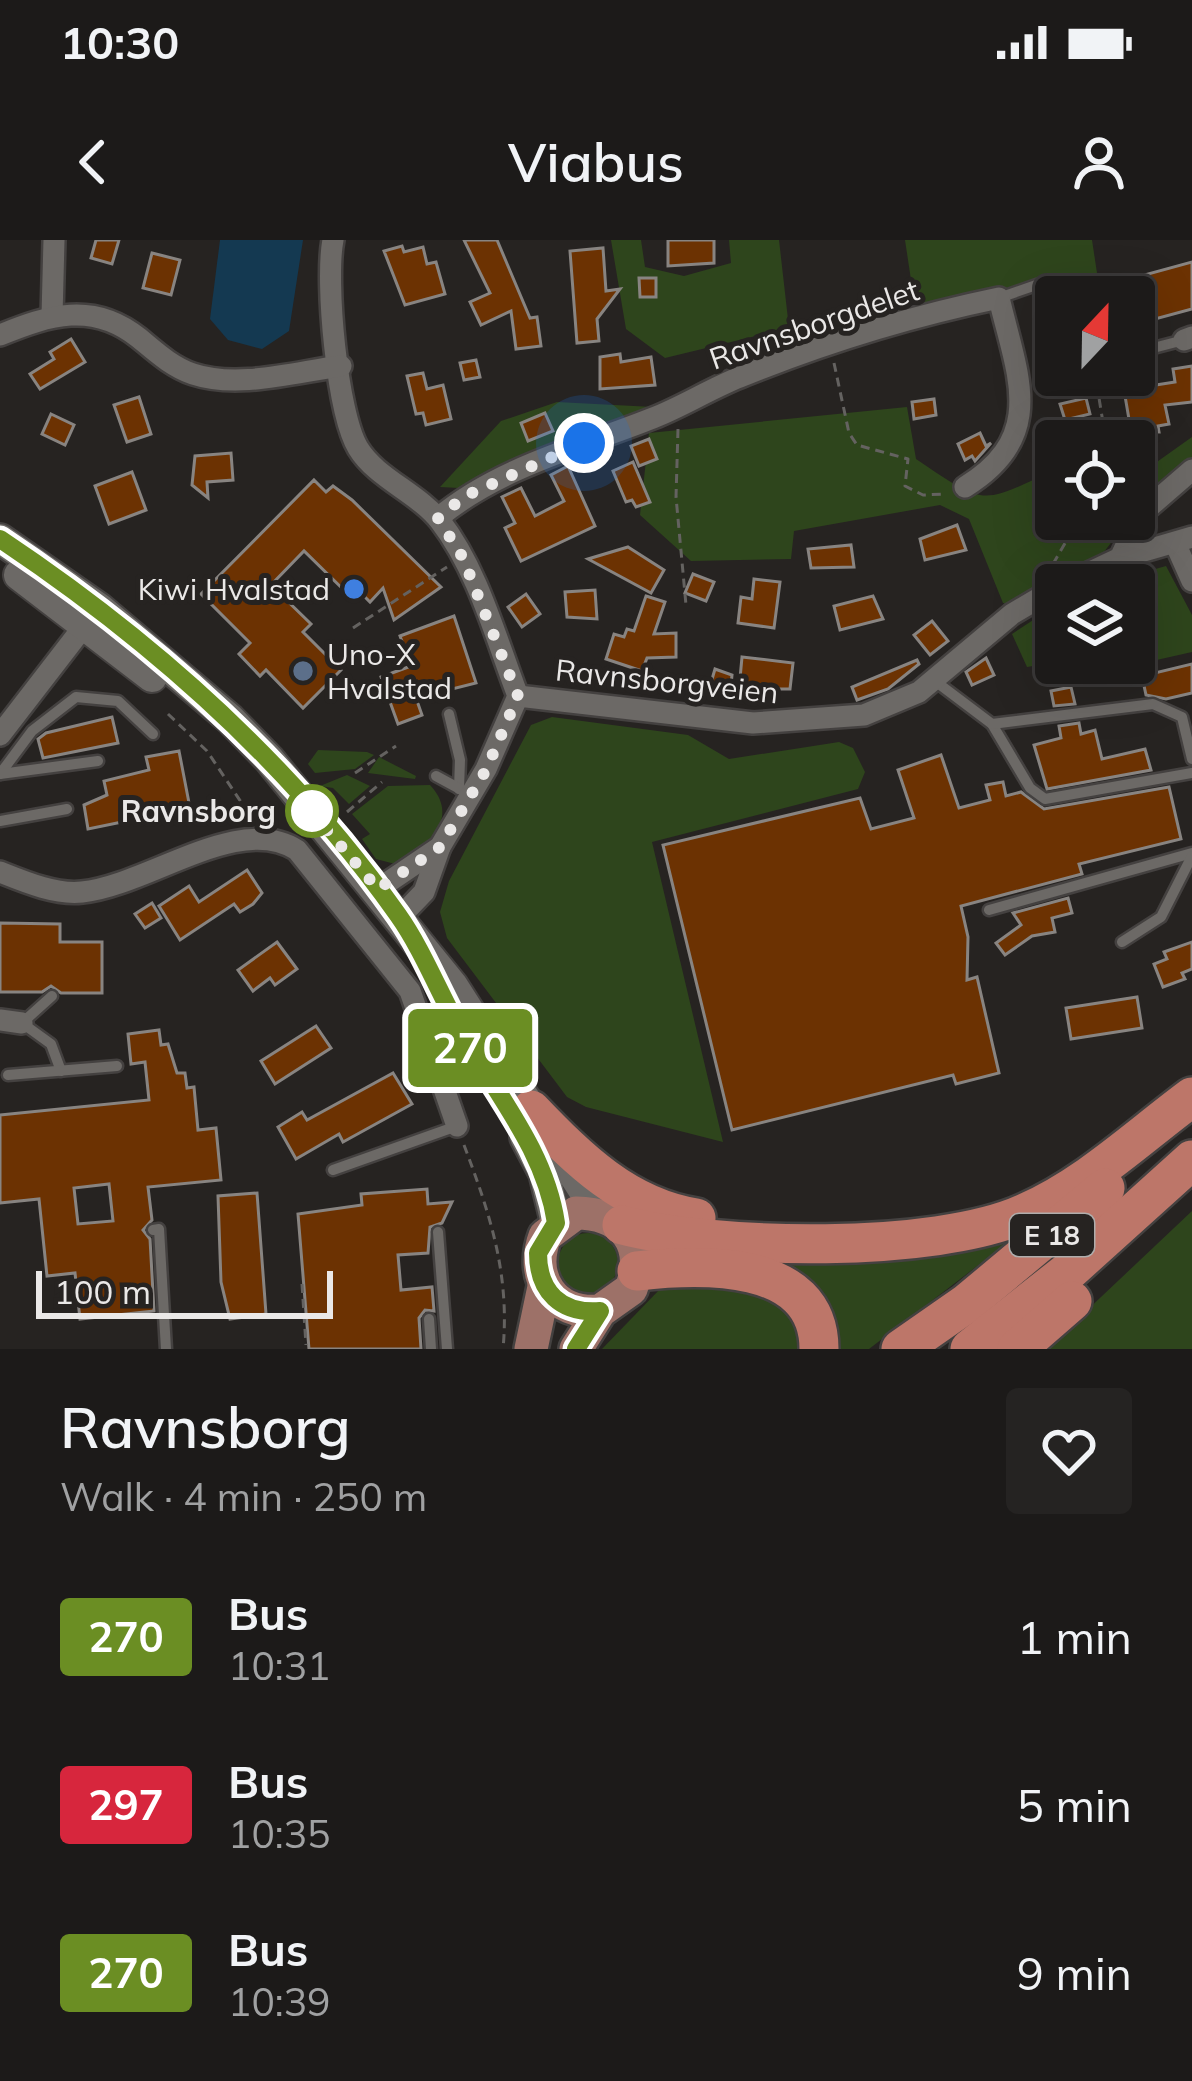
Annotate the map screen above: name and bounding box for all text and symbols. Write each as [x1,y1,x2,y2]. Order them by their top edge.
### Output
text: 10:30 [60,14,179,70]
text: Viabus [508,128,684,196]
icon: back [60,129,126,195]
icon: person [1066,129,1132,195]
street label: Ravnsborgdelet [704,270,924,378]
north arrow [1035,276,1155,396]
map controls [1035,276,1155,684]
your location [554,413,614,473]
button: locate [1035,420,1155,540]
button: layers [1035,564,1155,684]
place label: Kiwi Hvalstad [138,570,330,608]
marker: Kiwi Hvalstad [341,576,367,602]
place label: Uno-X Hvalstad [327,635,452,707]
street label: Ravnsborgveien [554,650,780,712]
marker: Uno-X Hvalstad [290,658,316,684]
marker: Ravnsborg [287,786,337,836]
place label: Ravnsborg [121,792,276,830]
line badge: 270 [401,1009,539,1087]
text: 270 [432,1021,508,1074]
road number: E 18 [1010,1214,1094,1256]
scale bar [36,1265,333,1318]
text: 100 m [54,1271,151,1312]
button: heart [1006,1388,1132,1514]
text: Ravnsborg [60,1391,351,1462]
text: Walk · 4 min · 250 m [60,1472,427,1521]
text: Bus [228,1585,308,1641]
text: 1 min [1017,1609,1132,1665]
text: 270 [88,1610,164,1663]
text: 10:31 [228,1641,331,1690]
text: Bus [228,1753,308,1809]
text: 5 min [1017,1777,1132,1833]
text: 297 [88,1778,164,1831]
text: 10:35 [228,1809,331,1858]
text: Bus [228,1921,308,1977]
text: 9 min [1017,1945,1132,2001]
text: 270 [88,1946,164,1999]
text: 10:39 [228,1977,331,2026]

